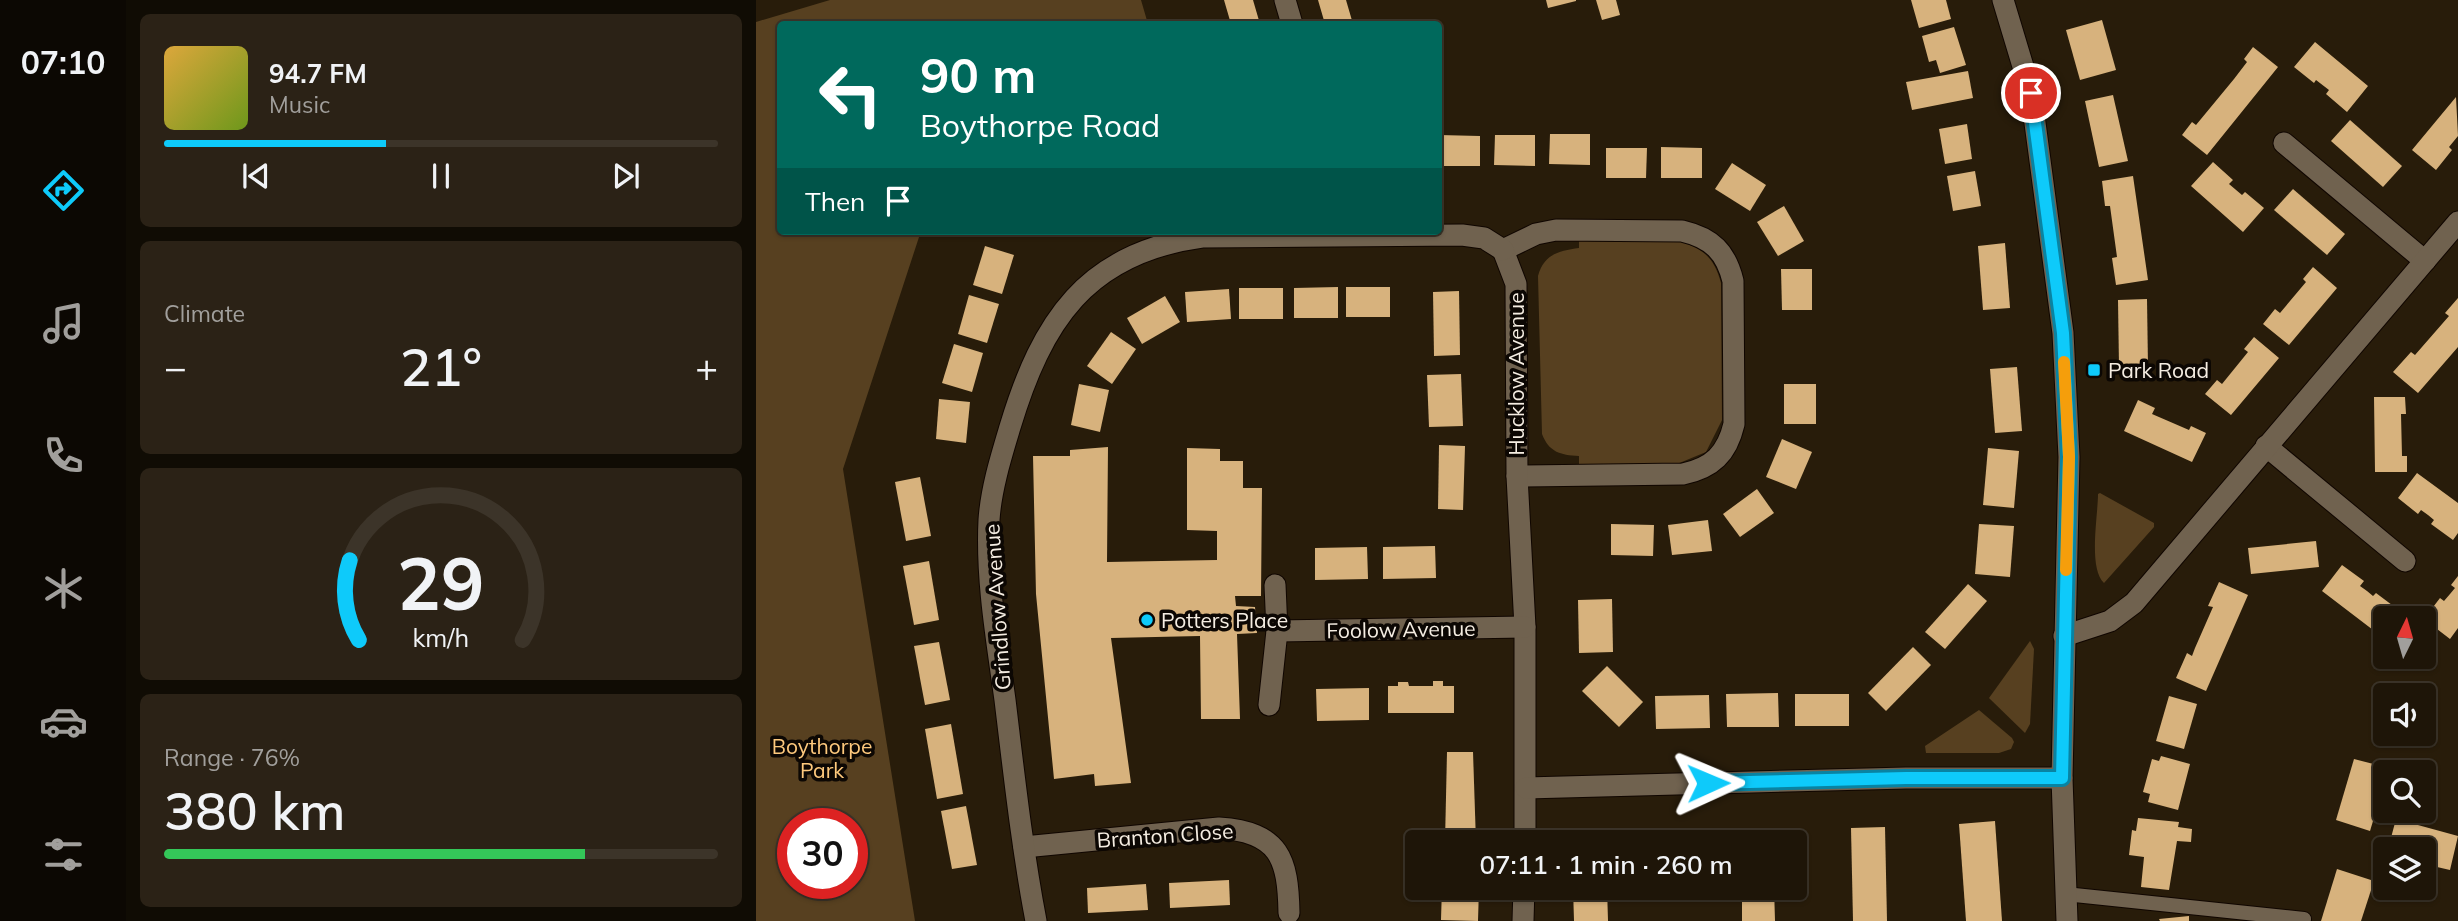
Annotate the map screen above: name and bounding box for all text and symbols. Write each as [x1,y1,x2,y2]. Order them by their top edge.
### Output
text: 07:10 [21,42,105,82]
text: 90 m [920,44,1036,105]
icon: left [805,49,896,140]
text: 94.7 FM [269,57,367,90]
pin [2001,63,2061,123]
icon: arrive [2012,74,2050,112]
text: Music [269,90,330,119]
text: Boythorpe Road [920,105,1160,145]
icon: previous [237,157,275,195]
icon: pause [422,157,460,195]
icon: next [607,157,645,195]
icon: directions [39,166,88,215]
icon: arrive [879,182,917,220]
text: Then [805,185,865,218]
street label: Hucklow Avenue [1503,292,1529,456]
icon: music [39,299,88,348]
text: Climate [164,299,245,328]
text: 21° [400,334,482,399]
text: − [164,343,187,391]
text: + [695,343,718,391]
place label: Park Road [2108,357,2209,383]
marker: Park Road [2086,362,2102,378]
icon: phone [39,431,88,480]
street label: Grindlow Avenue [978,523,1016,691]
text: 29 [397,537,485,628]
icon: climate [39,564,88,613]
north arrow [2373,606,2436,668]
map controls [2373,606,2436,900]
place label: Potters Place [1161,607,1288,633]
marker: Potters Place [1139,612,1155,628]
street label: Foolow Avenue [1326,615,1476,643]
text: km/h [413,622,469,653]
button: sound [2373,683,2436,746]
icon: car [39,697,88,746]
park label: Boythorpe Park [772,733,872,783]
text: Range · 76% [164,743,300,772]
position arrow [1671,746,1745,820]
button: search [2373,760,2436,823]
text: 380 km [164,778,345,843]
speed limit sign: 30 [777,808,868,899]
street label: Branton Close [1096,817,1234,853]
icon: filters [39,830,88,879]
button: layers [2373,837,2436,900]
text: 07:11 · 1 min · 260 m [1479,848,1733,881]

